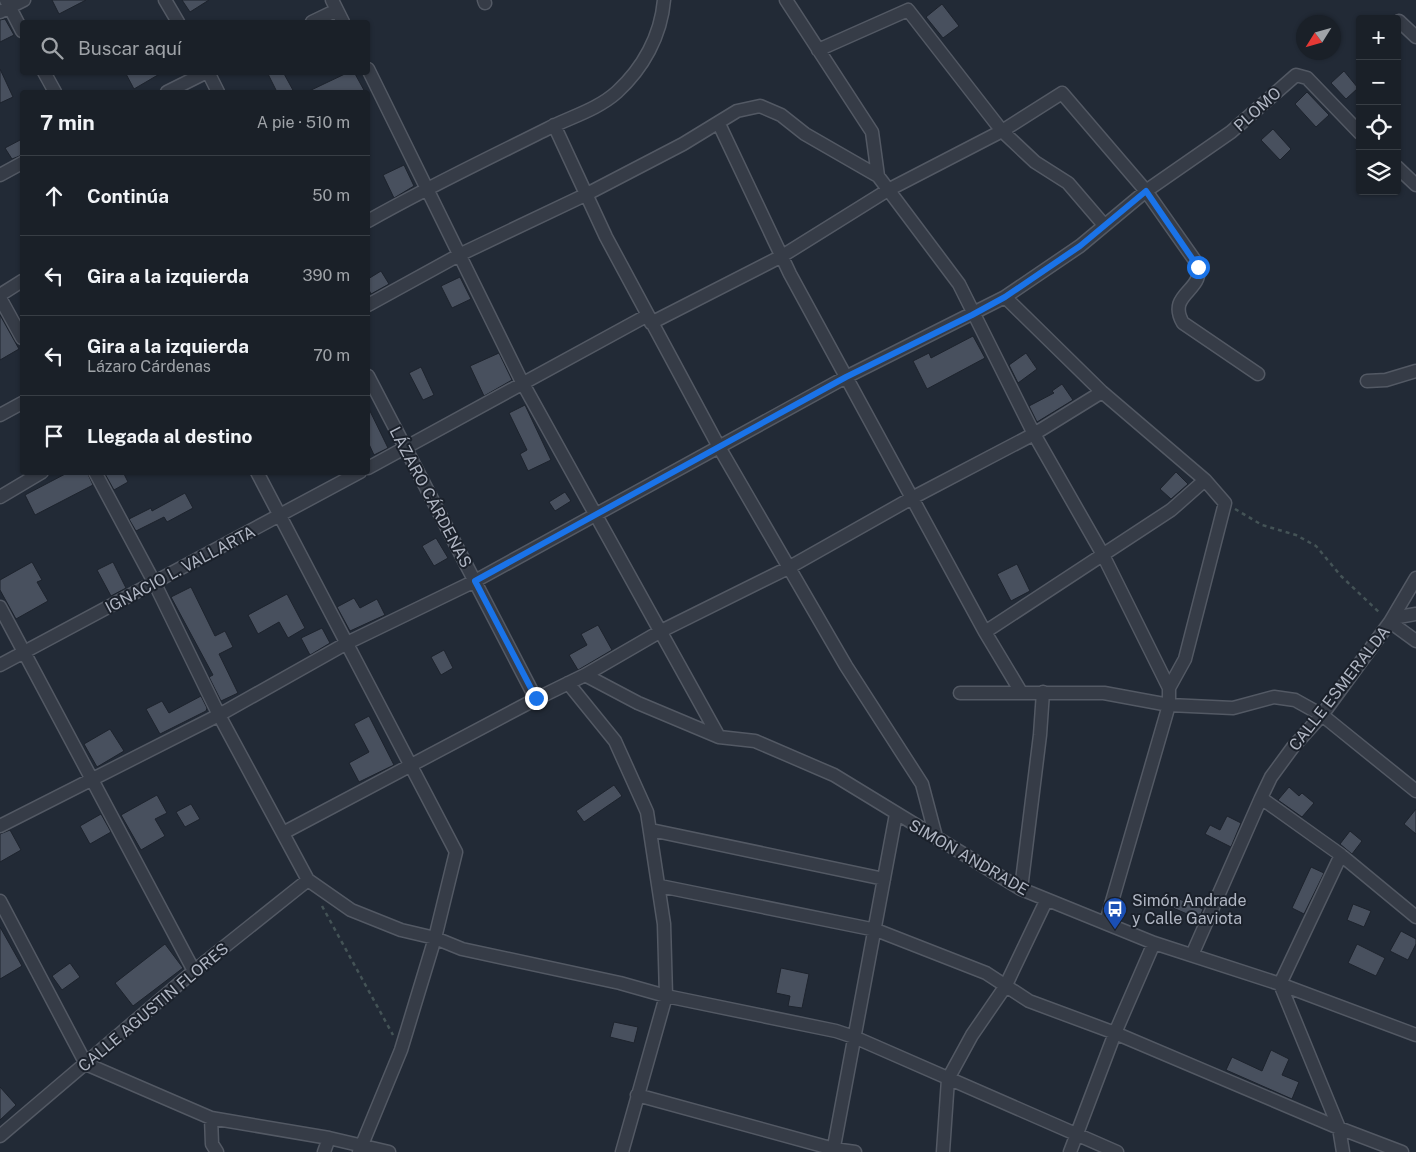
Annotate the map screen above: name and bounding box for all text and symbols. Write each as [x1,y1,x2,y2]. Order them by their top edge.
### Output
north arrow [1296,15,1341,60]
map controls [1356,15,1401,195]
button: + [1356,15,1401,60]
search box [20,20,370,75]
icon: search [38,34,66,62]
text: Buscar aquí [78,37,182,59]
button: − [1356,60,1401,105]
street label: PLOMO [1230,83,1285,135]
button: locate [1356,105,1401,150]
text: 7 min [40,110,95,135]
text: A pie · 510 m [257,113,350,132]
button: layers [1356,150,1401,195]
icon: ahead [40,182,68,210]
text: Continúa [87,185,169,207]
text: 50 m [312,186,350,205]
route start [1187,256,1210,279]
icon: left [40,262,68,290]
text: Gira a la izquierda [87,265,249,287]
text: 390 m [303,266,350,285]
text: Gira a la izquierda [87,335,249,357]
icon: left [40,342,68,370]
text: 70 m [313,346,350,365]
text: Lázaro Cárdenas [87,357,211,376]
icon: arrive [40,422,68,450]
street label: LÁZARO CÁRDENAS [385,423,477,571]
text: Llegada al destino [87,425,252,447]
street label: IGNACIO L. VALLARTA [102,522,258,617]
street label: CALLE ESMERALDA [1285,622,1394,754]
route end [525,687,548,710]
street label: SIMON ANDRADE [906,815,1032,899]
place label: Simón Andrade y Calle Gaviota [1132,891,1246,928]
bus stop icon: Simón Andrade y Calle Gaviota [1102,896,1128,930]
street label: CALLE AGUSTIN FLORES [74,939,232,1076]

